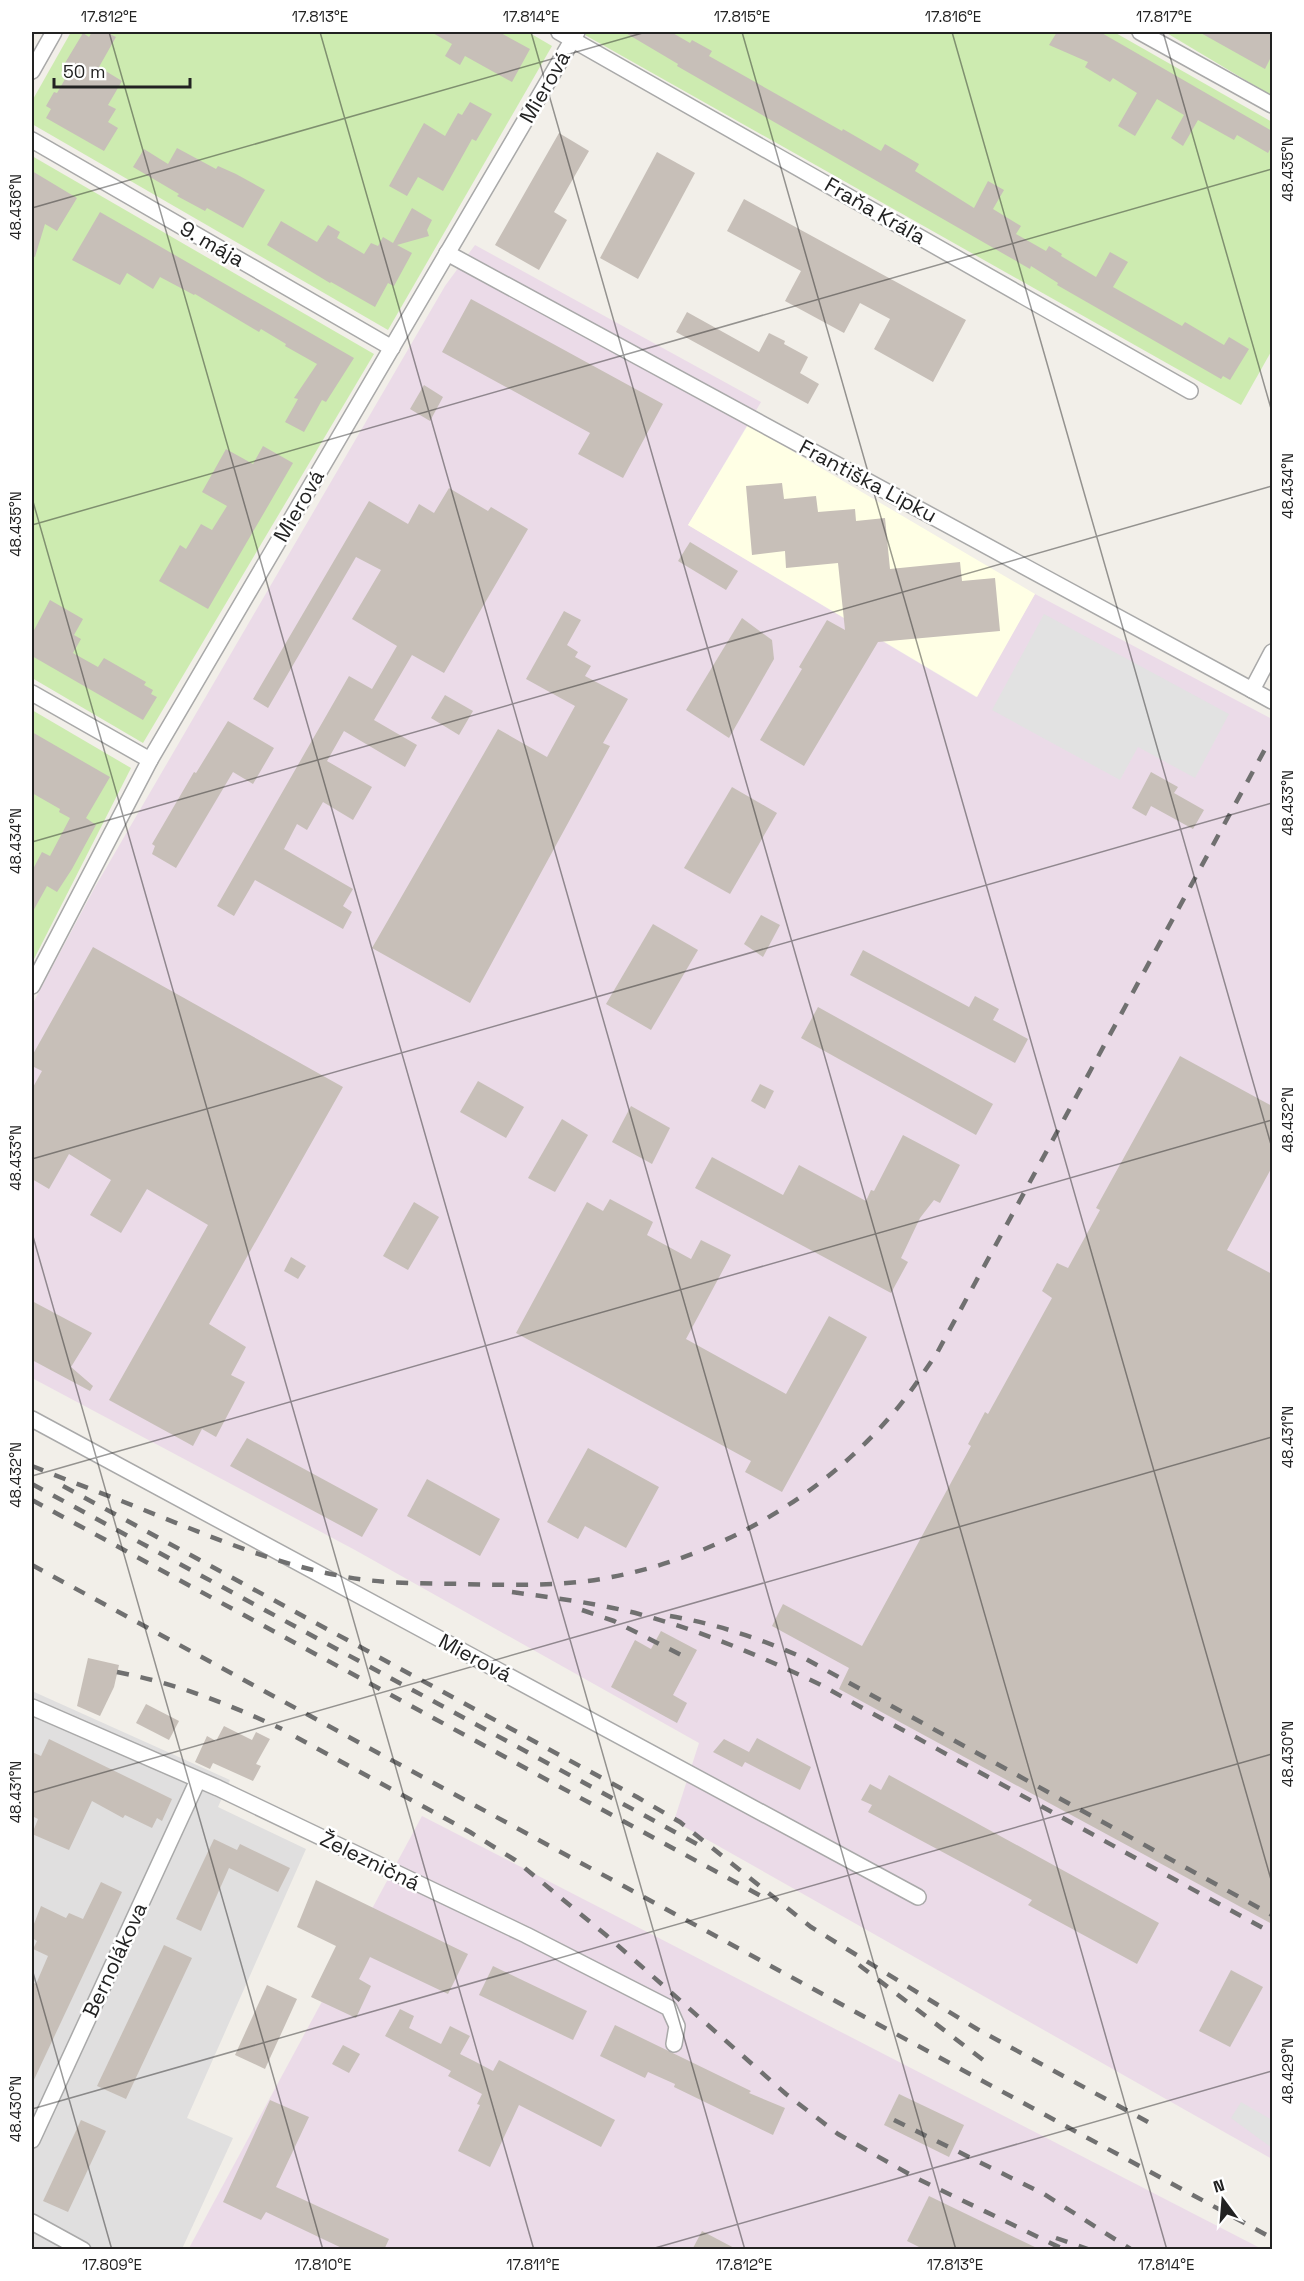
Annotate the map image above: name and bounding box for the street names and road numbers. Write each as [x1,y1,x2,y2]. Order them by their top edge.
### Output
street label: Mierová [513,46,576,128]
street label: Fraňa Kráľa [820,171,931,250]
street label: 9. mája [175,214,249,273]
street label: Františka Lipku [795,433,942,528]
street label: Mierová [267,465,330,547]
street label: Mierová [434,1627,516,1688]
street label: Železničná [316,1825,425,1896]
street label: Bernolákova [76,1898,153,2022]

